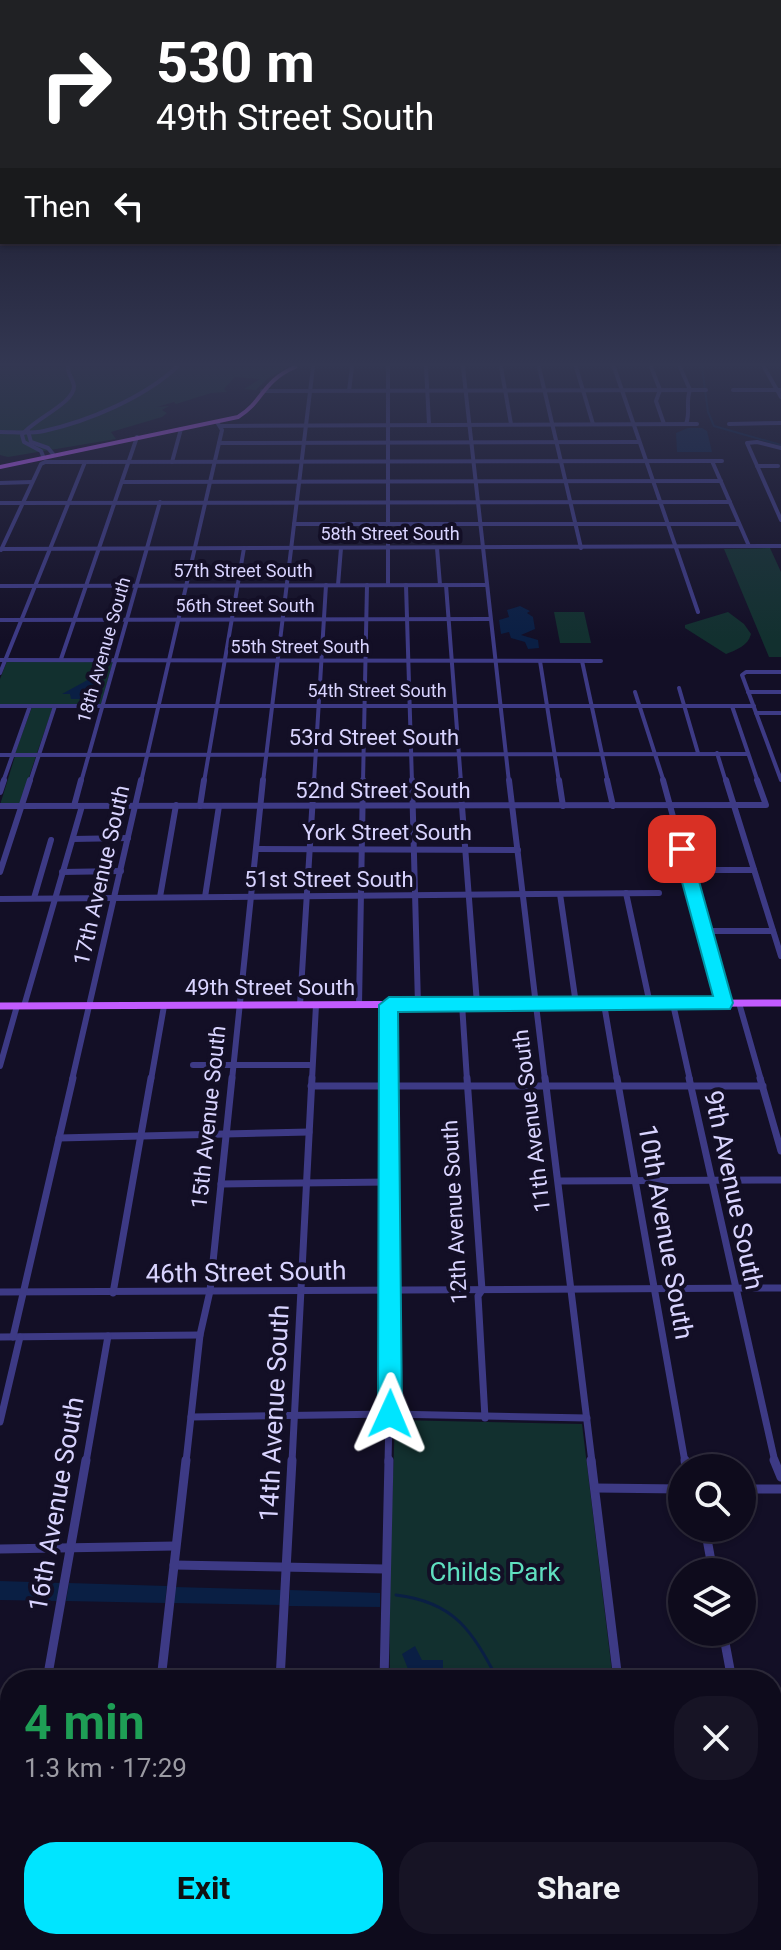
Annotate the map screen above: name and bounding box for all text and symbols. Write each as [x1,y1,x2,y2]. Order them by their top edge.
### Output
text: 530 m [156,30,315,96]
icon: right [24,32,128,136]
text: 49th Street South [156,97,434,139]
icon: left [107,184,151,228]
text: Then [24,189,91,224]
street label: 58th Street South [320,523,460,544]
street label: 57th Street South [173,560,313,581]
street label: 18th Avenue South [73,575,134,725]
street label: 56th Street South [175,595,315,616]
street label: 55th Street South [230,636,370,657]
street label: 54th Street South [307,680,447,701]
street label: 53rd Street South [289,725,459,750]
street label: 52nd Street South [295,778,471,803]
street label: 17th Avenue South [69,783,134,968]
pin [648,815,716,883]
street label: York Street South [302,820,472,845]
icon: arrive [660,827,704,871]
street label: 51st Street South [244,867,414,892]
street label: 49th Street South [185,975,355,1000]
street label: 15th Avenue South [186,1024,231,1210]
street label: 11th Avenue South [508,1028,555,1214]
street label: 9th Avenue South [698,1088,770,1292]
street label: 12th Avenue South [437,1119,472,1304]
street label: 10th Avenue South [632,1122,700,1342]
street label: 46th Street South [145,1255,347,1289]
street label: 14th Avenue South [253,1304,295,1522]
position arrow [348,1372,432,1456]
street label: 16th Avenue South [22,1394,90,1614]
map controls [668,1454,756,1646]
button: search [668,1454,756,1542]
park label: Childs Park [430,1557,561,1587]
button: layers [668,1558,756,1646]
text: 4 min [24,1694,145,1751]
button: close [674,1696,758,1780]
text: 1.3 km · 17:29 [24,1753,187,1783]
button: Exit [24,1842,383,1934]
button: Share [399,1842,758,1934]

